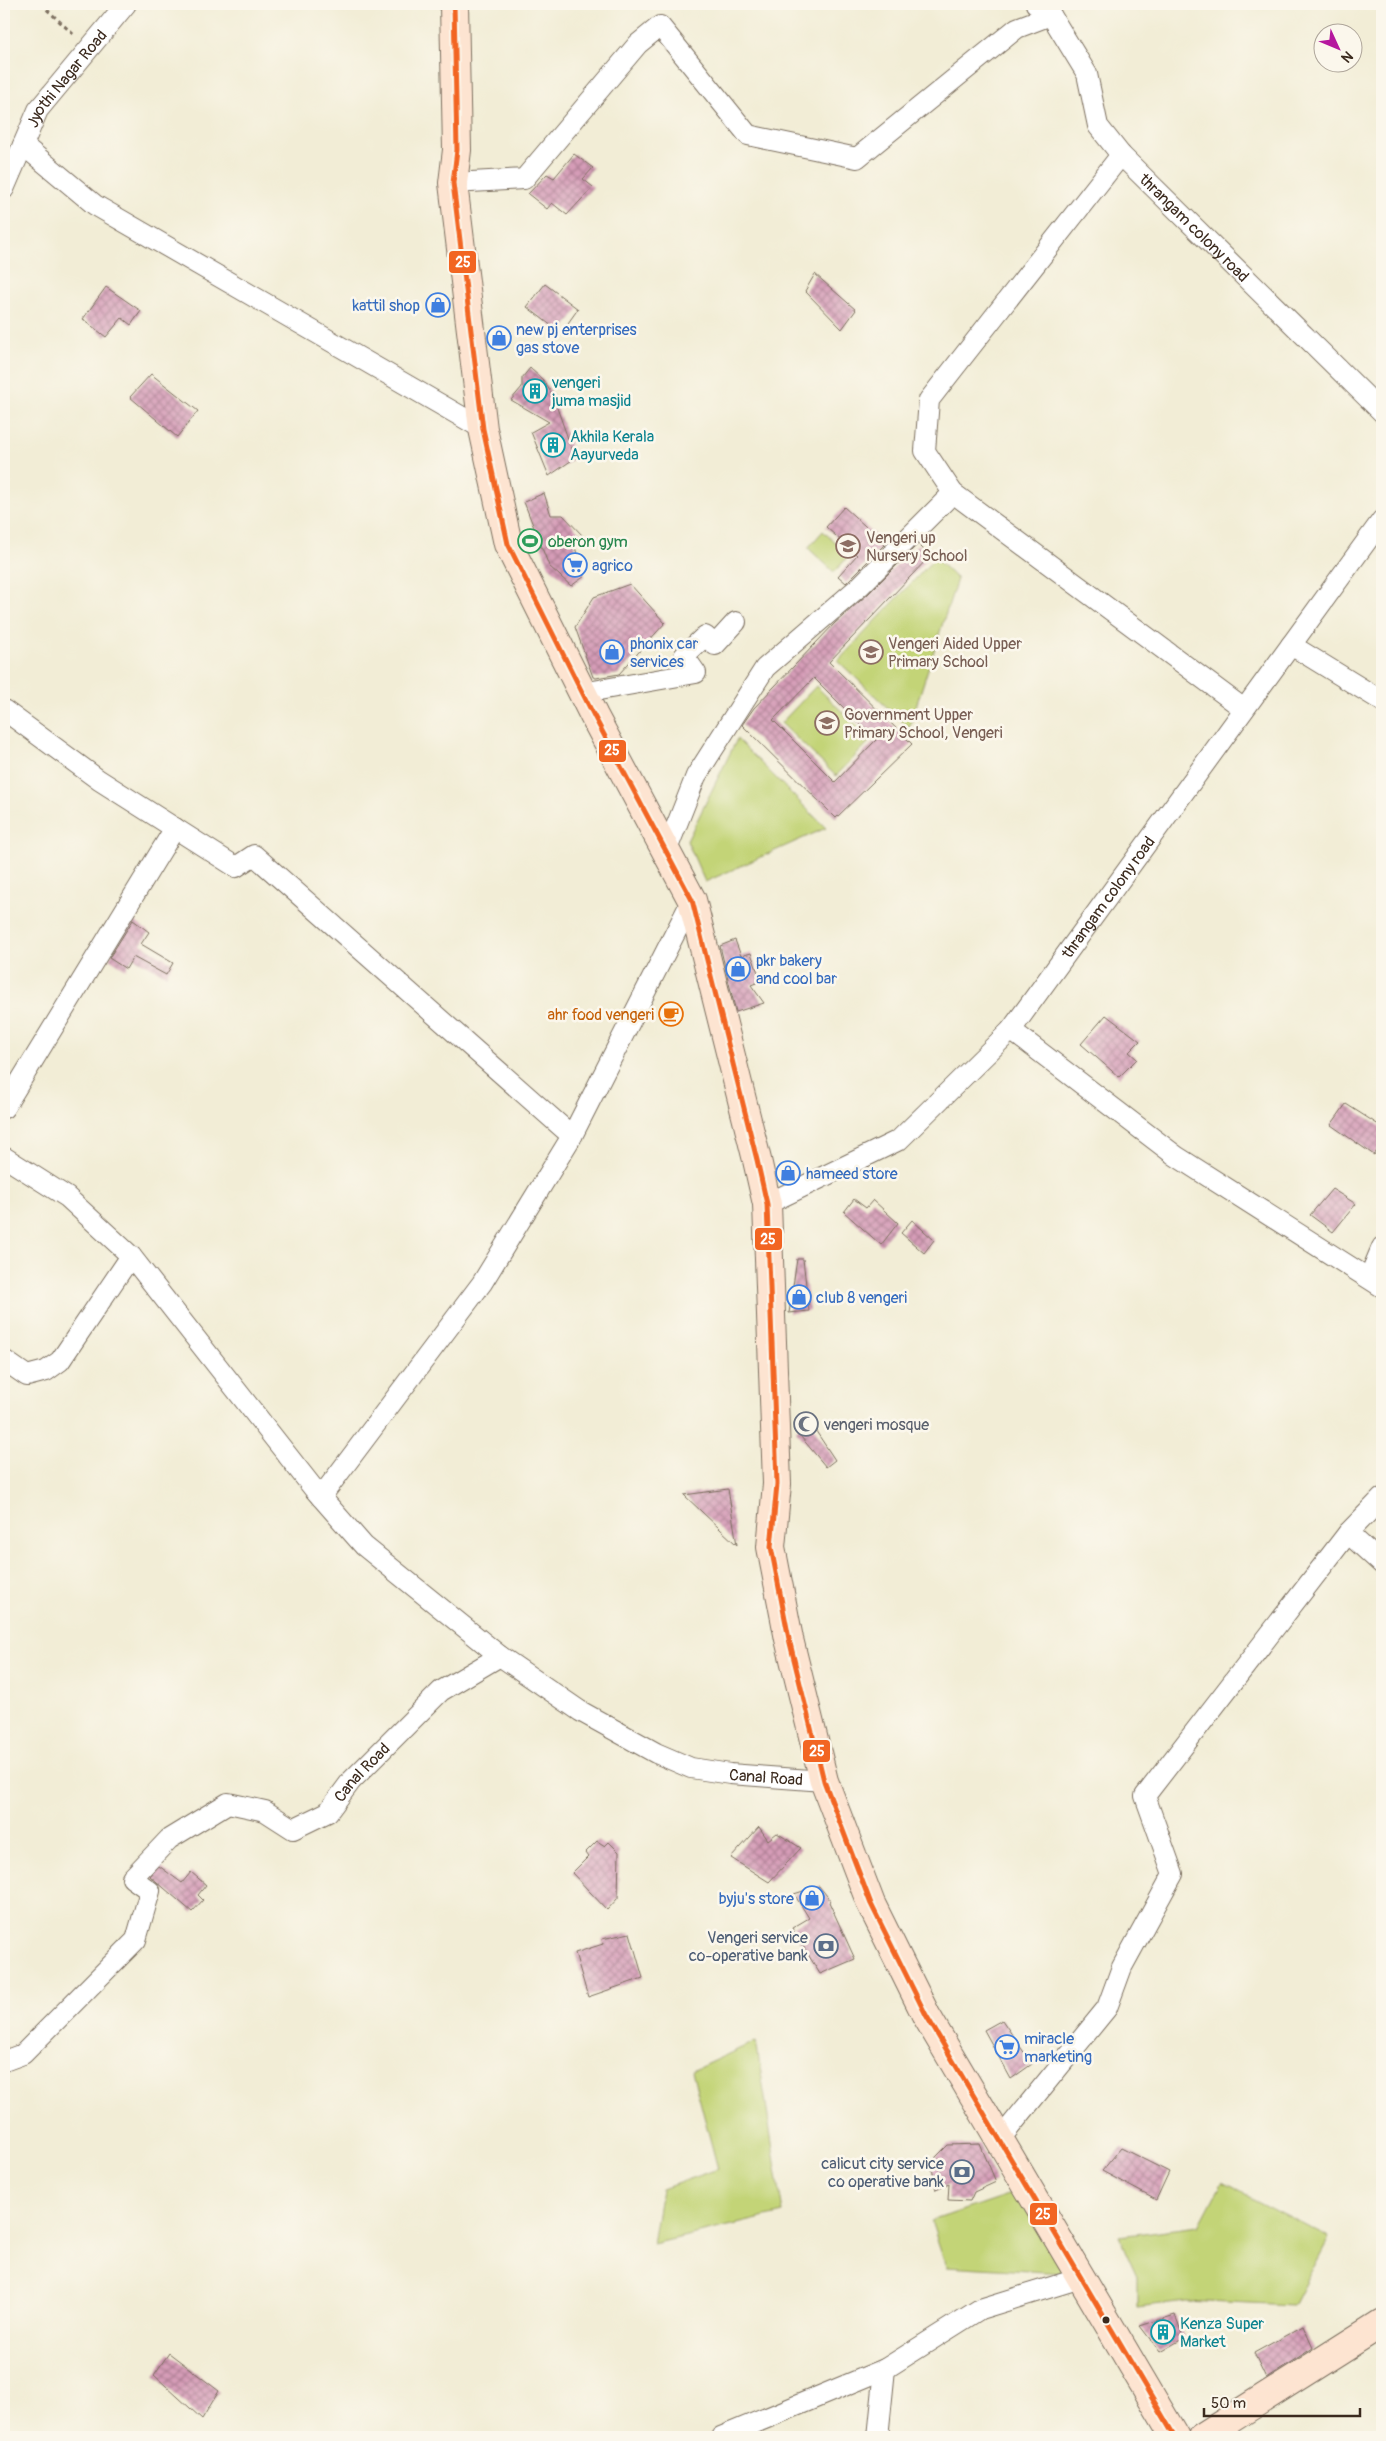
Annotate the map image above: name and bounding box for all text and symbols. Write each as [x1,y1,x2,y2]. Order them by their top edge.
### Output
north arrow [1314,22,1364,72]
street label: Jyothi Nagar Road [23,26,112,131]
text: N [1338,47,1356,66]
street label: thrangam colony road [1134,169,1253,287]
line badge: 25 [448,250,477,274]
text: 25 [455,254,471,271]
shop icon: kattil shop [425,292,451,318]
place label: kattil shop [352,296,420,316]
place label: new pj enterprises gas stove [516,320,637,358]
shop icon: new pj enterprises gas stove [486,325,512,351]
place label: vengeri juma masjid [551,373,631,411]
building icon: vengeri juma masjid [522,378,548,404]
place label: Akhila Kerala Aayurveda [570,427,654,465]
building icon: Akhila Kerala Aayurveda [540,432,566,458]
sports icon: oberon gym [517,528,543,554]
place label: Vengeri up Nursery School [866,528,968,566]
place label: oberon gym [548,532,628,552]
school or university icon: Vengeri up Nursery School [835,533,861,559]
supermarket icon: agrico [562,552,588,578]
place label: agrico [592,556,633,576]
place label: phonix car services [630,634,698,672]
place label: Vengeri Aided Upper Primary School [888,634,1022,672]
shop icon: phonix car services [599,639,625,665]
school or university icon: Vengeri Aided Upper Primary School [858,639,884,665]
place label: Government Upper Primary School, Vengeri [844,705,1003,743]
school or university icon: Government Upper Primary School, Vengeri [814,710,840,736]
line badge: 25 [598,739,627,763]
text: 25 [604,742,620,759]
street label: thrangam colony road [1057,833,1160,964]
place label: pkr bakery and cool bar [756,951,837,989]
shop icon: pkr bakery and cool bar [725,956,751,982]
cafe icon: ahr food vengeri [658,1001,684,1027]
place label: ahr food vengeri [548,1005,654,1025]
shop icon: hameed store [775,1160,801,1186]
place label: hameed store [806,1164,898,1184]
line badge: 25 [754,1227,783,1251]
text: 25 [760,1231,776,1248]
shop icon: club 8 vengeri [786,1284,812,1310]
place label: club 8 vengeri [816,1288,907,1308]
mosque icon: vengeri mosque [793,1411,819,1437]
place label: vengeri mosque [823,1415,929,1435]
street label: Canal Road [330,1739,394,1806]
line badge: 25 [802,1739,831,1763]
text: 25 [809,1743,825,1760]
street label: Canal Road [728,1765,804,1790]
shop icon: byju's store [799,1885,825,1911]
place label: byju's store [719,1889,794,1909]
place label: Vengeri service co-operative bank [689,1928,808,1966]
bank icon: Vengeri service co-operative bank [813,1933,839,1959]
place label: miracle marketing [1024,2029,1092,2067]
supermarket icon: miracle marketing [994,2034,1020,2060]
place label: calicut city service co operative bank [821,2154,944,2192]
bank icon: calicut city service co operative bank [949,2159,975,2185]
line badge: 25 [1029,2202,1058,2226]
text: 25 [1035,2206,1051,2223]
place label: Kenza Super Market [1180,2314,1264,2352]
unlabelled marker [1101,2315,1111,2325]
building icon: Kenza Super Market [1150,2319,1176,2345]
scale bar [1204,2386,1360,2418]
text: 50 m [1211,2394,1246,2413]

